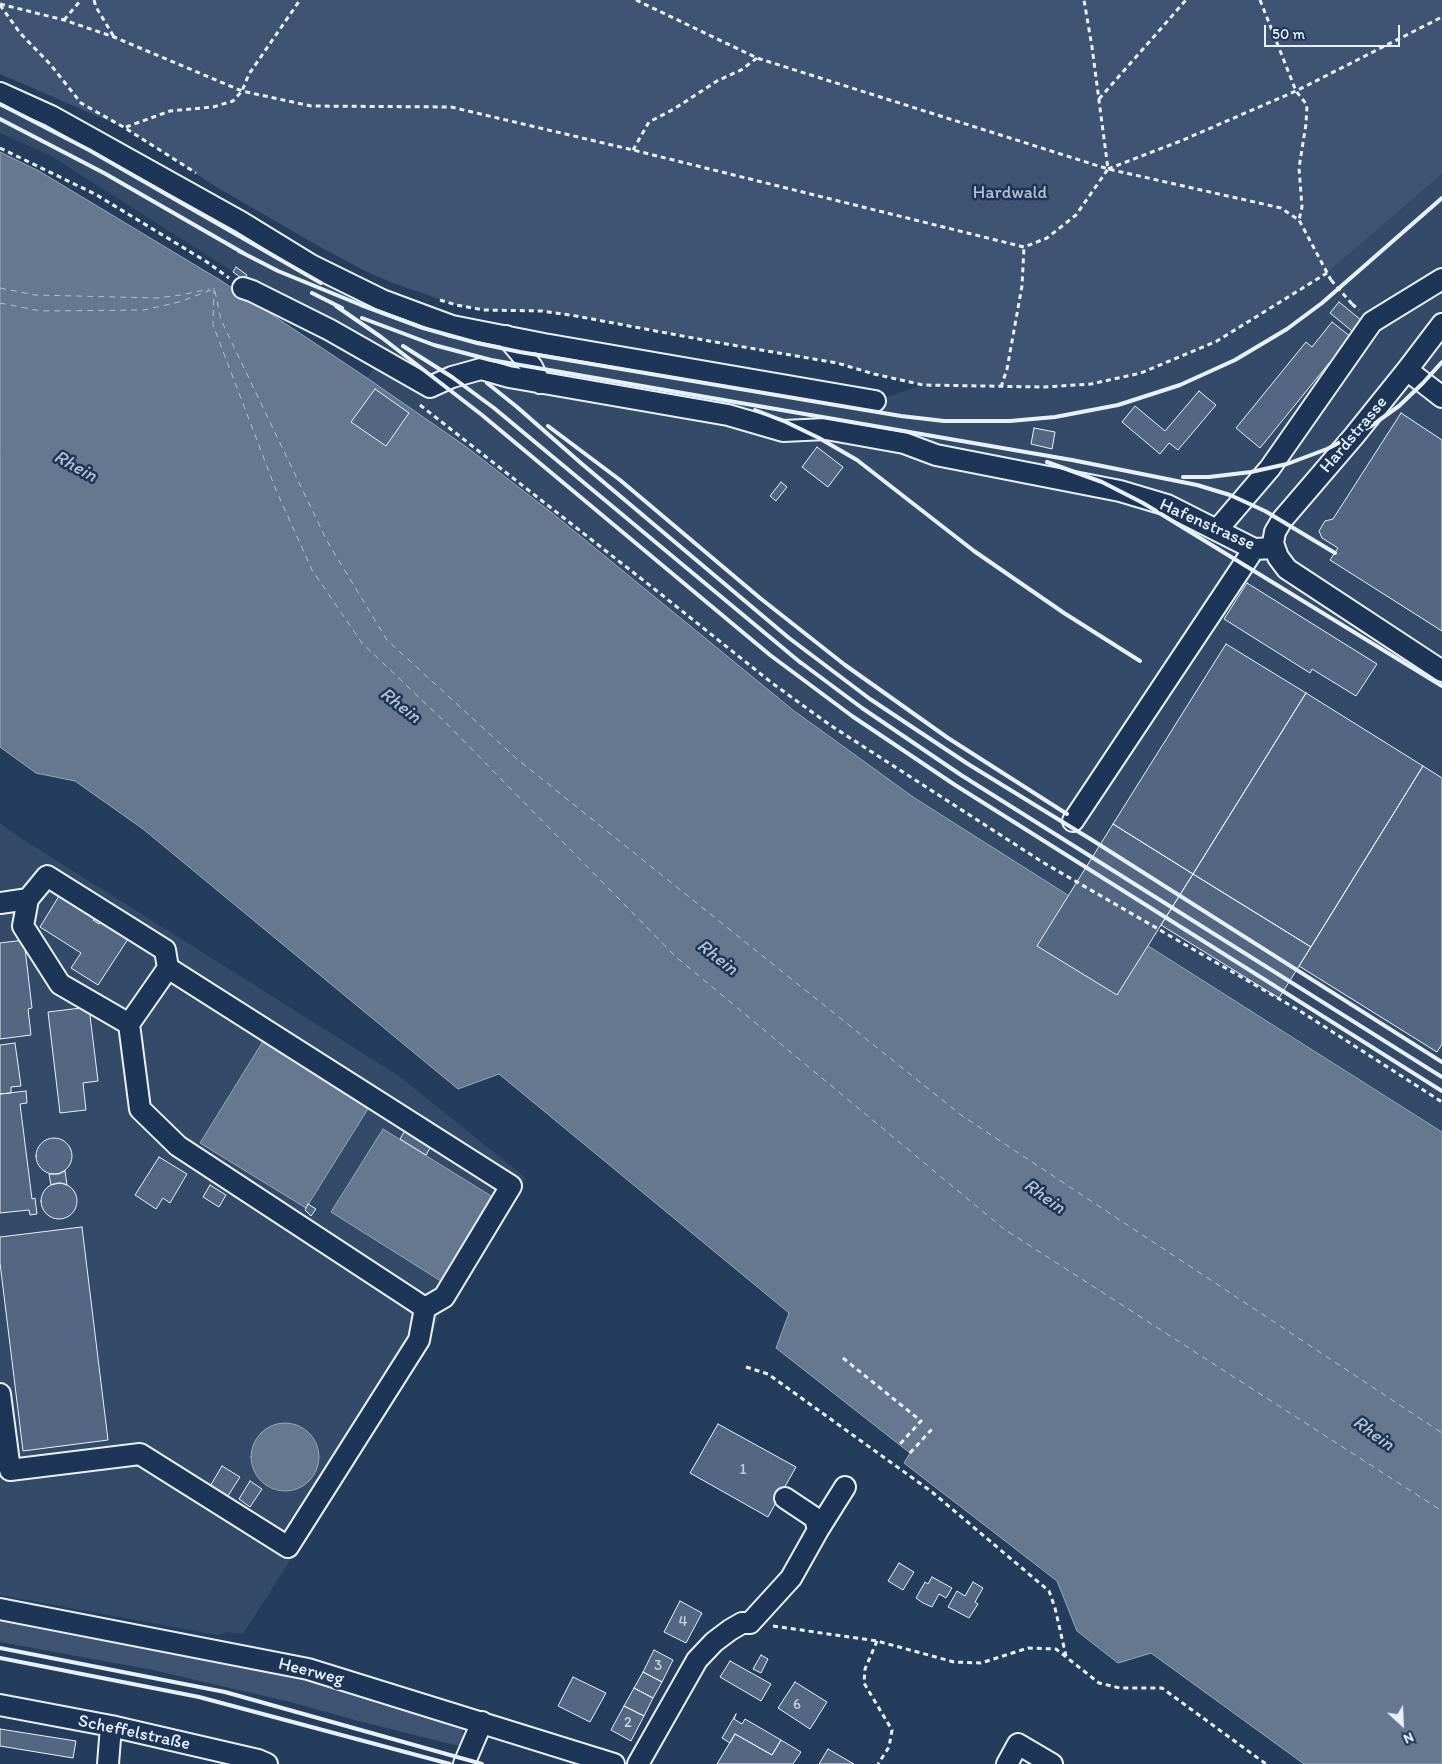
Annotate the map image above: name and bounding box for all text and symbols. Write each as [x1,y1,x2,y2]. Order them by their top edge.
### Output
scale bar [1267,15,1403,47]
text: 50 m [1272,25,1305,43]
park label: Hardwald [973,182,1047,204]
street label: Hardstrasse [1316,392,1392,478]
water label: Rhein [49,446,101,488]
street label: Hafenstrasse [1156,494,1258,556]
water label: Rhein [375,683,425,729]
water label: Rhein [692,935,742,981]
water label: Rhein [1019,1174,1069,1220]
water label: Rhein [1348,1411,1398,1457]
house number: 1 [740,1461,746,1479]
house number: 4 [678,1613,688,1631]
street label: Heerweg [276,1653,346,1691]
house number: 3 [654,1657,662,1675]
house number: 6 [793,1696,801,1714]
north arrow [1377,1699,1427,1749]
street label: Scheffelstraße [76,1711,192,1755]
house number: 2 [624,1714,632,1732]
text: N [1401,1728,1416,1748]

